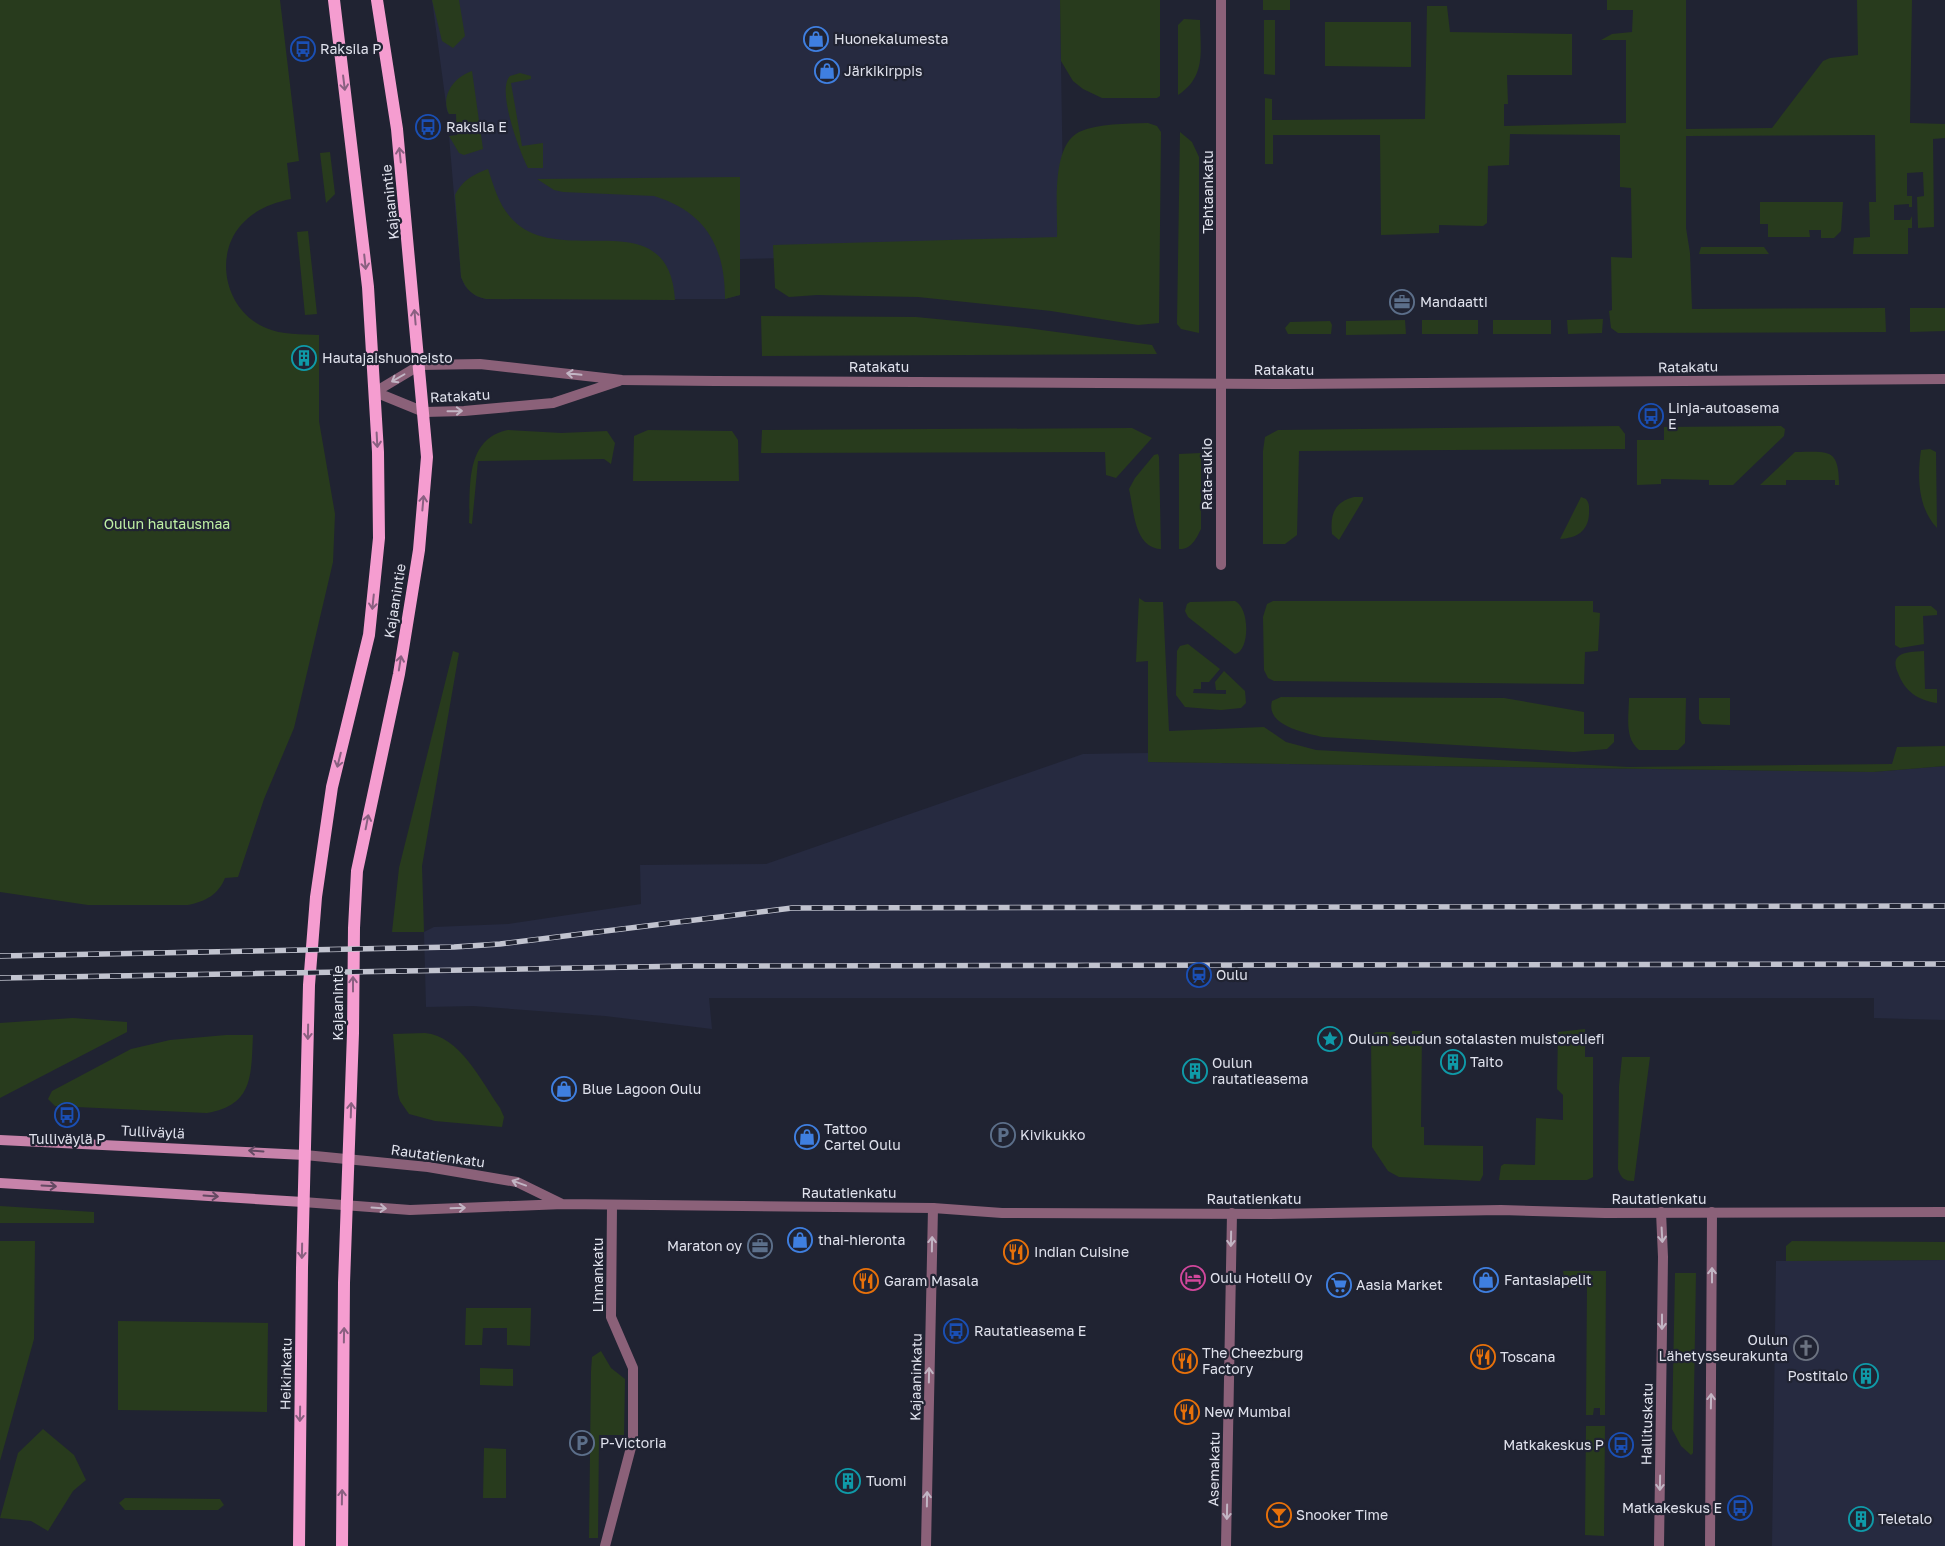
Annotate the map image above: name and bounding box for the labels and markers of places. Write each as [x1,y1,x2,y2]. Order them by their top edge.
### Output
shop icon: Huonekalumesta [803,26,829,52]
place label: Huonekalumesta [834,30,948,47]
bus stop icon: Raksila P [290,36,316,62]
place label: Raksila P [320,40,381,57]
shop icon: Järkikirppis [814,58,840,84]
place label: Järkikirppis [844,62,922,79]
bus stop icon: Raksila E [415,114,441,140]
place label: Raksila E [446,118,507,135]
office icon: Mandaatti [1389,289,1415,315]
place label: Mandaatti [1420,293,1488,310]
building icon: Hautajaishuoneisto [291,345,317,371]
place label: Hautajaishuoneisto [322,349,453,366]
place label: Linja-autoasema E [1668,399,1779,432]
bus stop icon: Linja-autoasema E [1638,403,1664,429]
station icon: Oulu [1186,962,1212,988]
place label: Oulu [1216,966,1248,983]
place icon: Oulun seudun sotalasten muistoreliefi [1317,1026,1343,1052]
place label: Oulun seudun sotalasten muistoreliefi [1348,1030,1605,1047]
building icon: Taito [1440,1049,1466,1075]
place label: Taito [1470,1053,1503,1070]
place label: Oulun rautatieasema [1212,1054,1308,1087]
building icon: Oulun rautatieasema [1182,1058,1208,1084]
shop icon: Blue Lagoon Oulu [551,1076,577,1102]
place label: Blue Lagoon Oulu [582,1080,701,1097]
bus stop icon: Tulliväylä P [54,1102,80,1128]
place label: Tattoo Cartel Oulu [824,1120,901,1153]
parking icon: Kivikukko [990,1122,1016,1148]
shop icon: Tattoo Cartel Oulu [794,1124,820,1150]
place label: Kivikukko [1020,1126,1085,1143]
place label: Tulliväylä P [29,1130,105,1147]
shop icon: thai-hieronta [787,1227,813,1253]
place label: thai-hieronta [818,1231,905,1248]
office icon: Maraton oy [747,1233,773,1259]
place label: Maraton oy [667,1237,742,1254]
restaurant icon: Indian Cuisine [1003,1239,1029,1265]
place label: Indian Cuisine [1034,1243,1129,1260]
hotel icon: Oulu Hotelli Oy [1180,1265,1206,1291]
shop icon: Fantasiapelit [1473,1267,1499,1293]
restaurant icon: Garam Masala [853,1268,879,1294]
place label: Oulu Hotelli Oy [1210,1269,1313,1286]
place label: Fantasiapelit [1504,1271,1592,1288]
place label: Garam Masala [884,1272,979,1289]
supermarket icon: Aasia Market [1326,1272,1352,1298]
place label: Aasia Market [1356,1276,1443,1293]
bus stop icon: Rautatieasema E [943,1318,969,1344]
place label: Rautatieasema E [974,1322,1086,1339]
place label: Oulun Lähetysseurakunta [1659,1331,1788,1364]
church icon: Oulun Lähetysseurakunta [1793,1335,1819,1361]
place label: The Cheezburg Factory [1202,1344,1303,1377]
restaurant icon: Toscana [1470,1344,1496,1370]
restaurant icon: The Cheezburg Factory [1172,1348,1198,1374]
place label: Toscana [1500,1348,1555,1365]
building icon: Postitalo [1853,1363,1879,1389]
place label: Postitalo [1788,1367,1848,1384]
restaurant icon: New Mumbai [1174,1399,1200,1425]
place label: New Mumbai [1204,1403,1291,1420]
parking icon: P-Victoria [569,1430,595,1456]
bus stop icon: Matkakeskus P [1608,1432,1634,1458]
place label: P-Victoria [600,1434,666,1451]
place label: Matkakeskus P [1503,1436,1604,1453]
building icon: Tuomi [835,1468,861,1494]
place label: Tuomi [866,1472,906,1489]
bus stop icon: Matkakeskus E [1727,1495,1753,1521]
place label: Matkakeskus E [1622,1499,1722,1516]
bar icon: Snooker Time [1266,1502,1292,1528]
place label: Snooker Time [1296,1506,1388,1523]
building icon: Teletalo [1848,1506,1874,1532]
place label: Teletalo [1878,1510,1932,1527]

